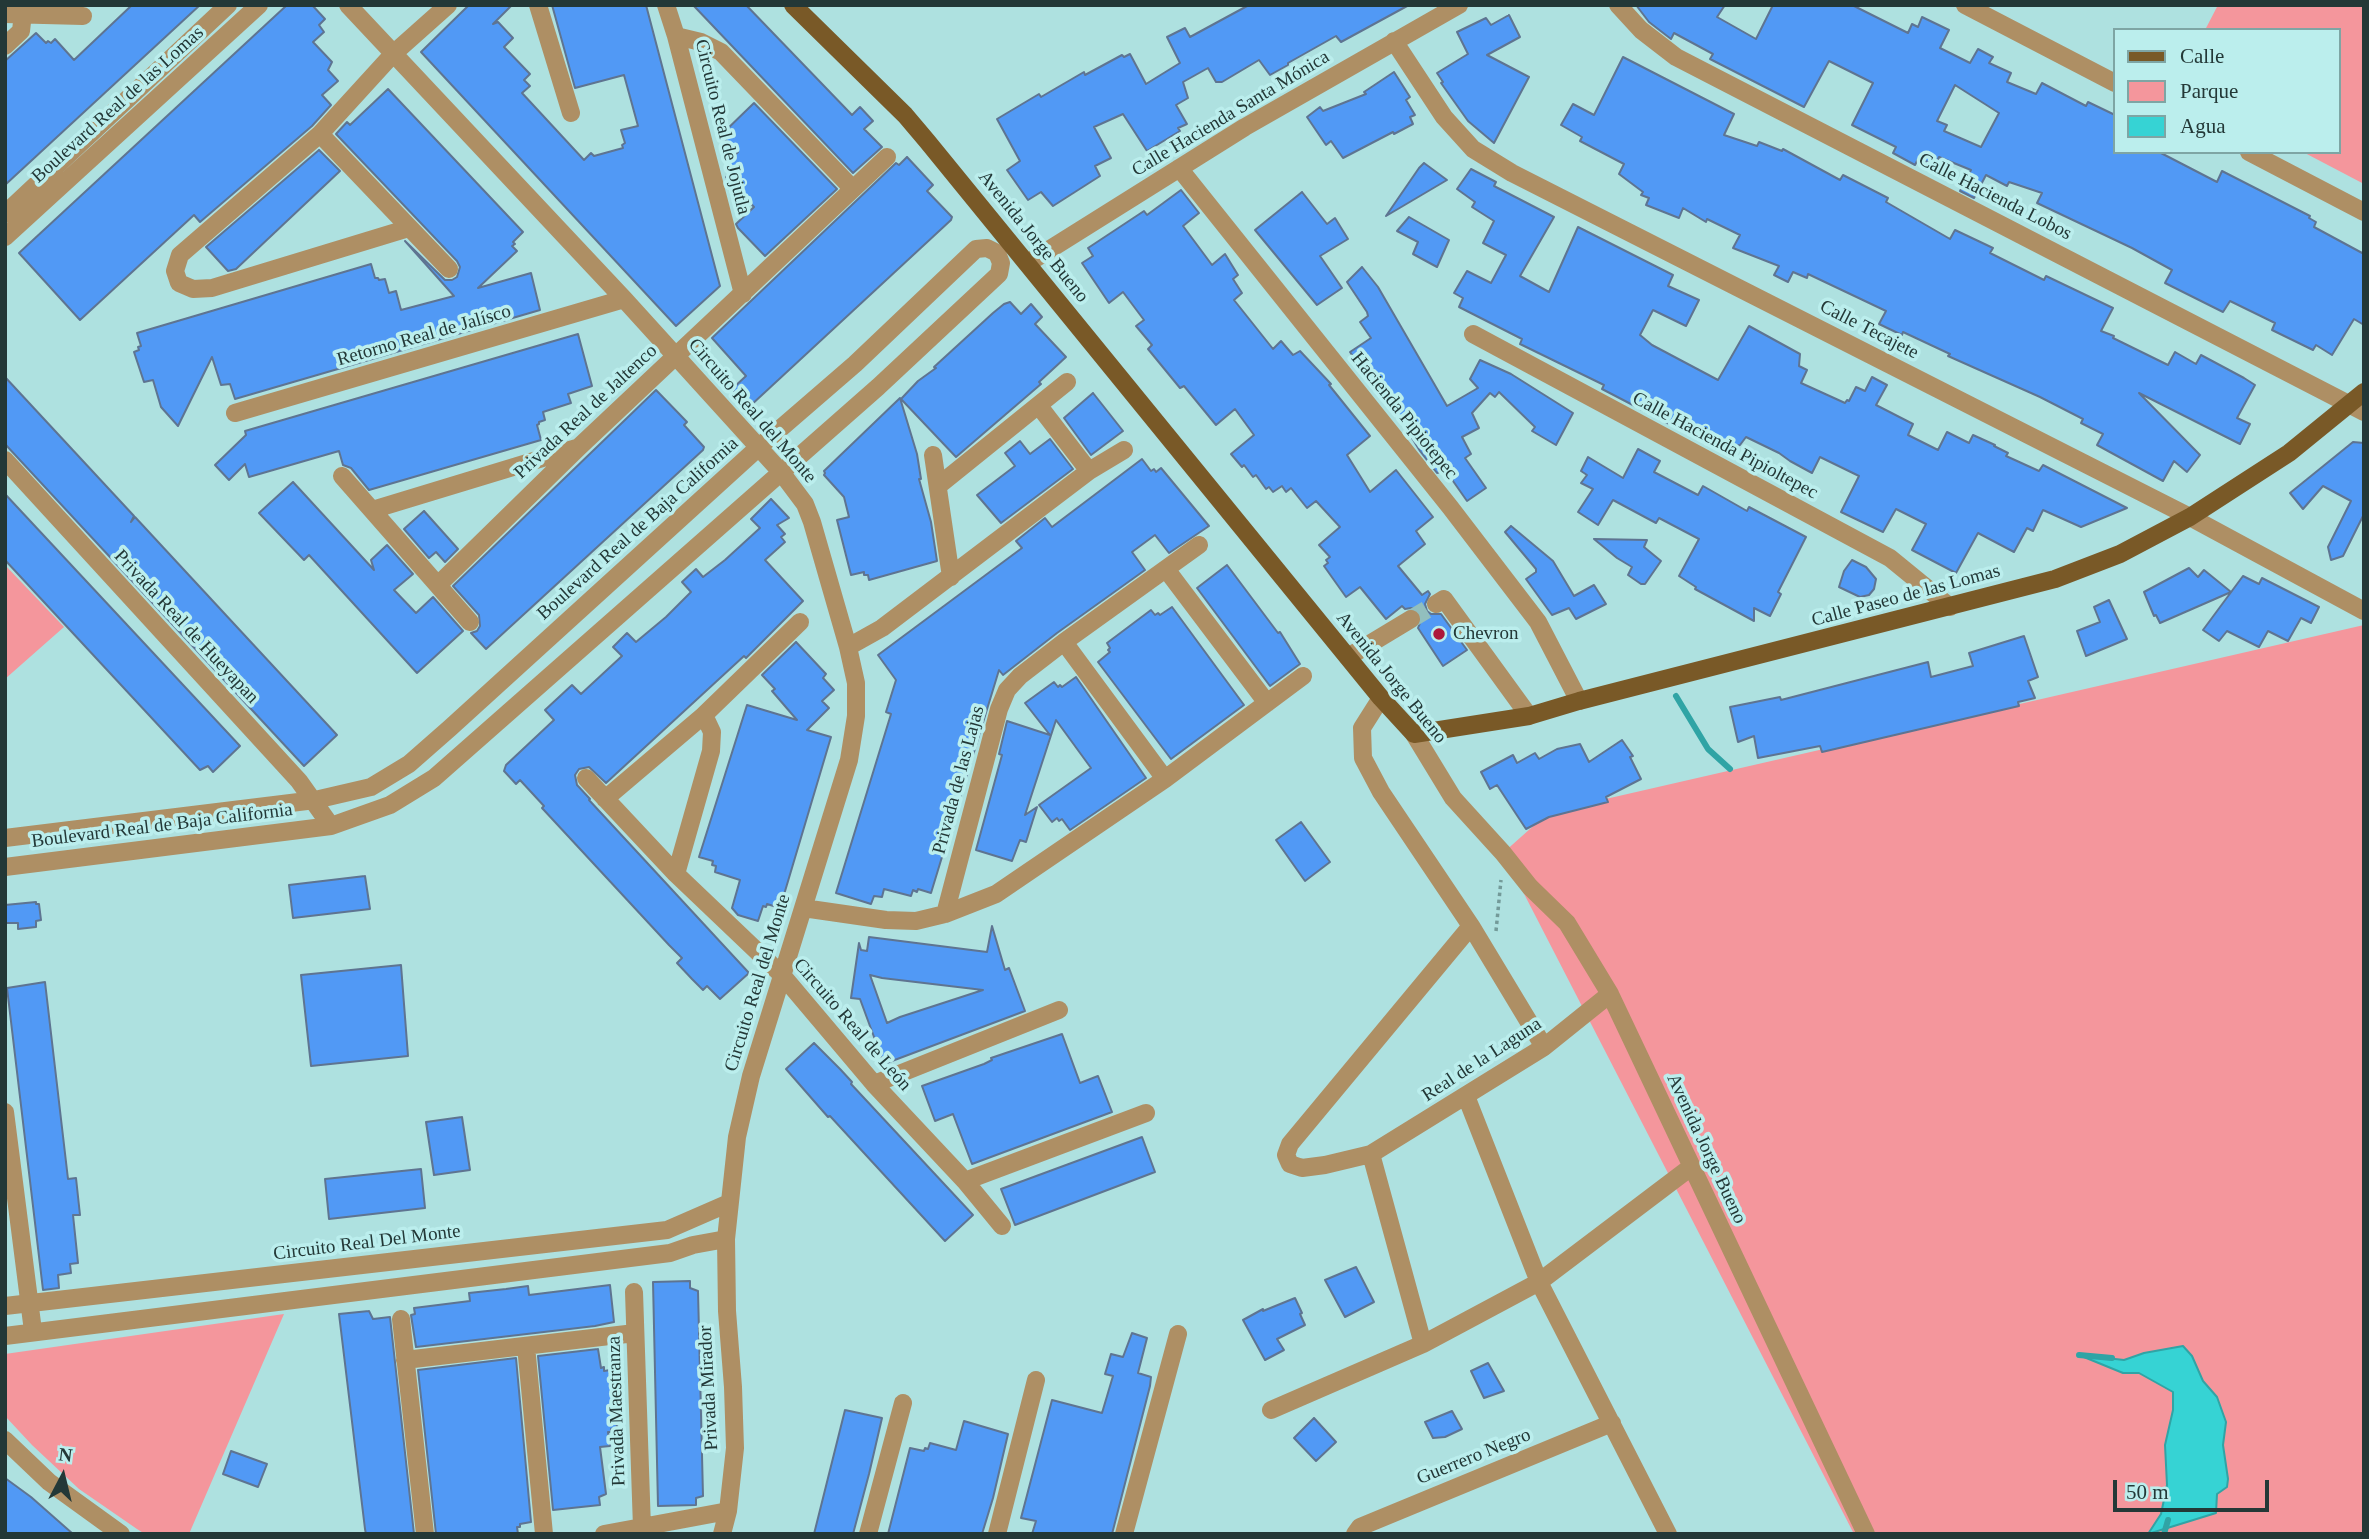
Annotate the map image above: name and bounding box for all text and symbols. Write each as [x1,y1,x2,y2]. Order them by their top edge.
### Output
street label: Boulevard Real de las Lomas [27,22,209,188]
legend [2114,28,2341,154]
street label: Circuito Real de Jojutla [689,37,755,217]
text: Calle [2180,44,2224,68]
street label: Calle Hacienda Santa Mónica [1128,46,1334,182]
text: Parque [2180,79,2238,103]
text: Agua [2180,114,2226,138]
street label: Calle Hacienda Lobos [1915,149,2075,245]
street label: Avenida Jorge Bueno [973,167,1093,307]
street label: Calle Tecajete [1816,295,1922,365]
street label: Retorno Real de Jalísco [334,300,514,372]
street label: Circuito Real del Monte [683,334,821,488]
street label: Privada Real de Jaltenco [510,340,662,484]
street label: Hacienda Pipiotepec [1346,348,1462,484]
street label: Calle Hacienda Pipioltepec [1628,387,1822,505]
street label: Boulevard Real de Baja California [533,433,743,625]
street label: Privada Real de Hueyapan [109,545,263,709]
street label: Calle Paseo de las Lomas [1809,560,2003,632]
street label: Avenida Jorge Bueno [1331,608,1451,748]
place label: Chevron [1453,623,1518,645]
marker: Chevron [1431,626,1447,642]
street label: Privada de las Lajas [928,703,990,857]
street label: Boulevard Real de Baja California [30,799,294,853]
street label: Circuito Real del Monte [720,892,796,1074]
street label: Circuito Real de León [788,954,916,1096]
street label: Real de la Laguna [1418,1013,1546,1107]
street label: Avenida Jorge Bueno [1661,1070,1751,1228]
street label: Circuito Real Del Monte [272,1220,462,1266]
street label: Privada Mirador [694,1325,724,1451]
street label: Privada Maestranza [603,1335,631,1487]
street label: Guerrero Negro [1414,1424,1534,1490]
north arrow [28,1441,98,1511]
text: N [58,1443,74,1466]
scale bar [2117,1466,2273,1510]
text: 50 m [2126,1480,2169,1504]

